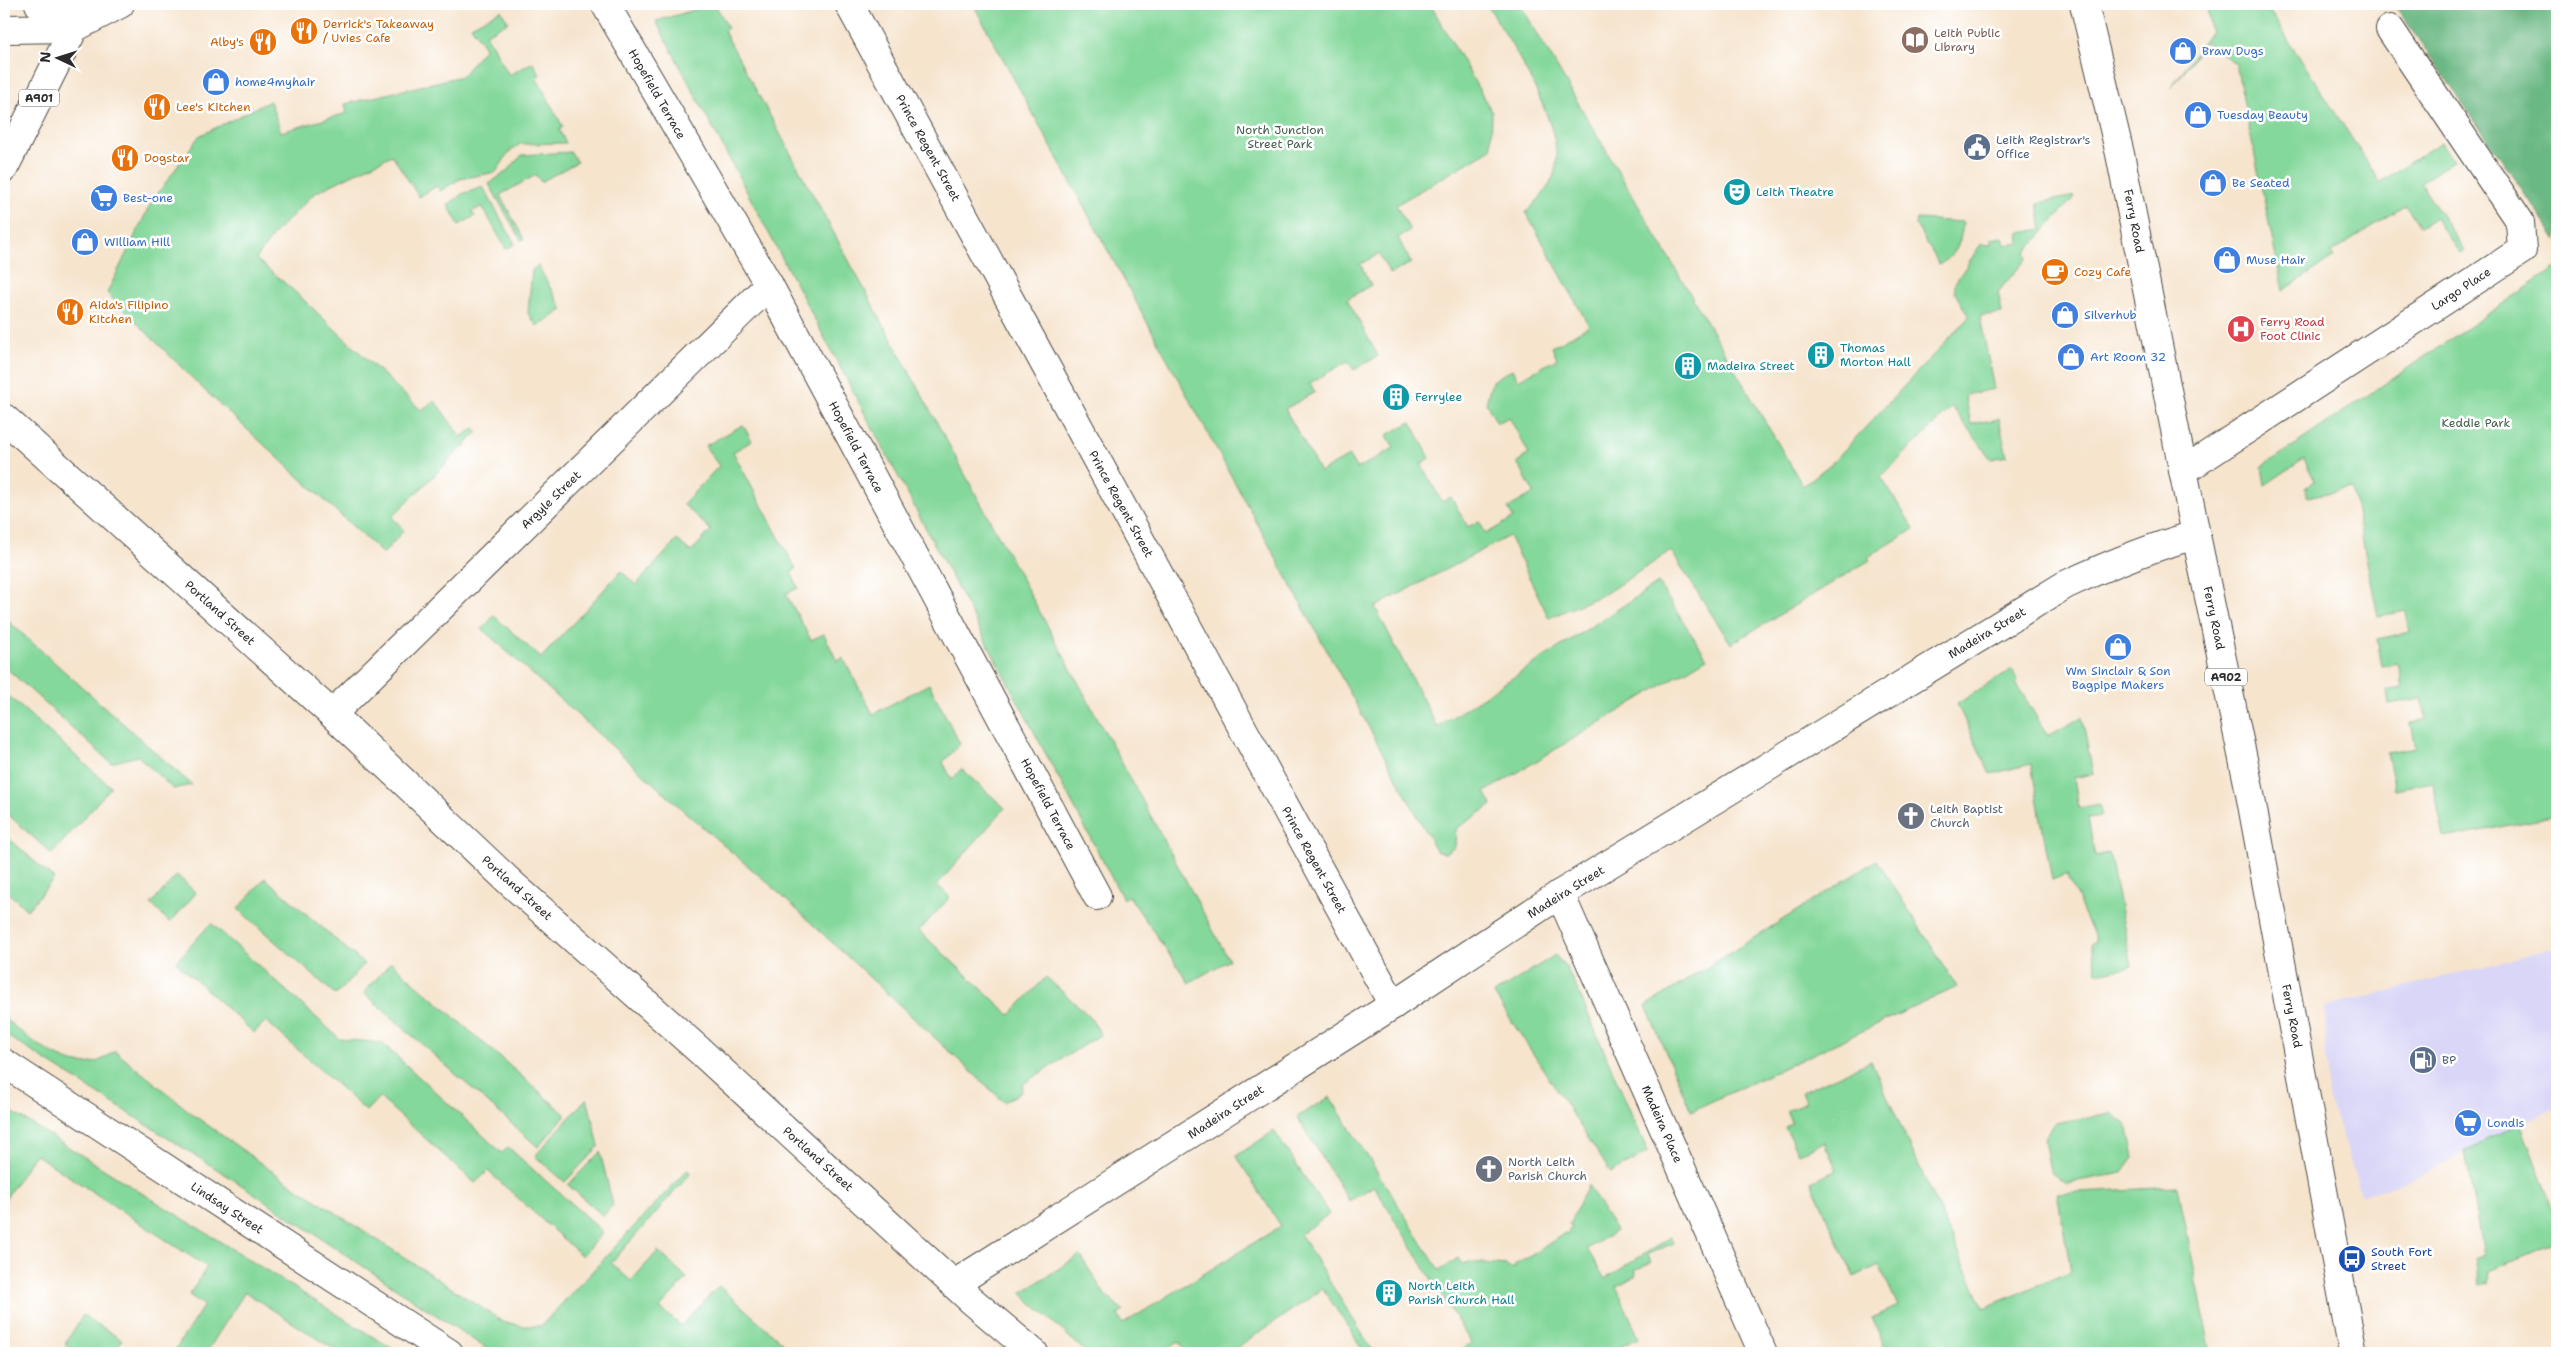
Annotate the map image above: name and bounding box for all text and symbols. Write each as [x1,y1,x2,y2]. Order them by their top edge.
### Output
restaurant icon: Derrick's Takeaway / Uvies Cafe [289,16,319,46]
place label: Derrick's Takeaway / Uvies Cafe [323,16,434,46]
library icon: Leith Public Library [1900,25,1930,55]
place label: Leith Public Library [1934,25,2000,55]
restaurant icon: Alby's [248,27,278,57]
north arrow [32,32,82,82]
place label: Alby's [210,34,244,50]
shop icon: Braw Dugs [2168,36,2198,66]
place label: Braw Dugs [2202,43,2264,59]
street label: Hopefield Terrace [625,46,689,142]
text: N [36,51,54,63]
shop icon: home4myhair [201,67,231,97]
place label: home4myhair [235,74,316,90]
road number: A901 [19,90,59,106]
restaurant icon: Lee's Kitchen [142,92,172,122]
street label: Prince Regent Street [892,92,964,204]
place label: Lee's Kitchen [176,99,251,115]
shop icon: Tuesday Beauty [2183,100,2213,130]
place label: Tuesday Beauty [2217,107,2308,123]
park label: North Junction Street Park [1236,122,1324,152]
public building icon: Leith Registrar's Office [1962,132,1992,162]
place label: Leith Registrar's Office [1996,132,2091,162]
restaurant icon: Dogstar [110,143,140,173]
place label: Dogstar [144,150,190,166]
shop icon: Be Seated [2198,168,2228,198]
place label: Be Seated [2232,175,2290,191]
theatre icon: Leith Theatre [1722,177,1752,207]
supermarket icon: Best-one [89,183,119,213]
place label: Leith Theatre [1756,184,1834,200]
street label: Ferry Road [2120,188,2148,255]
place label: Best-one [123,190,173,206]
shop icon: William Hill [70,227,100,257]
place label: William Hill [104,234,171,250]
shop icon: Muse Hair [2212,245,2242,275]
place label: Muse Hair [2246,252,2306,268]
cafe icon: Cozy Cafe [2040,257,2070,287]
place label: Cozy Cafe [2074,264,2131,280]
street label: Largo Place [2428,264,2494,314]
restaurant icon: Aida's Filipino Kitchen [55,297,85,327]
place label: Aida's Filipino Kitchen [89,297,168,327]
shop icon: Silverhub [2050,300,2080,330]
place label: Silverhub [2084,307,2137,323]
hospital icon: Ferry Road Foot Clinic [2226,314,2256,344]
place label: Ferry Road Foot Clinic [2260,314,2325,344]
building icon: Thomas Morton Hall [1806,340,1836,370]
place label: Thomas Morton Hall [1840,340,1911,370]
shop icon: Art Room 32 [2056,342,2086,372]
place label: Art Room 32 [2090,349,2166,365]
building icon: Madeira Street [1673,351,1703,381]
place label: Madeira Street [1707,358,1795,374]
building icon: Ferrylee [1381,382,1411,412]
place label: Ferrylee [1415,389,1462,405]
street label: Hopefield Terrace [825,398,887,496]
park label: Keddie Park [2442,415,2511,431]
street label: Prince Regent Street [1085,448,1157,560]
street label: Argyle Street [518,467,584,533]
street label: Portland Street [181,577,259,649]
street label: Ferry Road [2199,585,2229,652]
street label: Madeira Street [1945,604,2029,662]
shop icon: Wm Sinclair & Son Bagpipe Makers [2103,632,2133,662]
place label: Wm Sinclair & Son Bagpipe Makers [2065,663,2171,693]
road number: A902 [2205,669,2247,686]
street label: Hopefield Terrace [1017,755,1079,853]
church icon: Leith Baptist Church [1896,801,1926,831]
place label: Leith Baptist Church [1930,801,2003,831]
street label: Prince Regent Street [1278,804,1350,916]
street label: Portland Street [478,852,556,924]
street label: Madeira Street [1524,862,1608,922]
street label: Ferry Road [2278,983,2306,1050]
fuel station icon: BP [2408,1045,2438,1075]
place label: BP [2442,1052,2456,1068]
street label: Madeira Street [1185,1081,1267,1143]
street label: Madeira Place [1638,1083,1686,1165]
supermarket icon: Londis [2453,1108,2483,1138]
place label: Londis [2487,1115,2525,1131]
street label: Portland Street [779,1123,857,1195]
church icon: North Leith Parish Church [1474,1154,1504,1184]
place label: North Leith Parish Church [1508,1154,1587,1184]
street label: Lindsay Street [188,1179,266,1237]
bus stop icon: South Fort Street [2337,1244,2367,1274]
place label: South Fort Street [2371,1244,2432,1274]
building icon: North Leith Parish Church Hall [1374,1278,1404,1308]
place label: North Leith Parish Church Hall [1408,1278,1515,1308]

